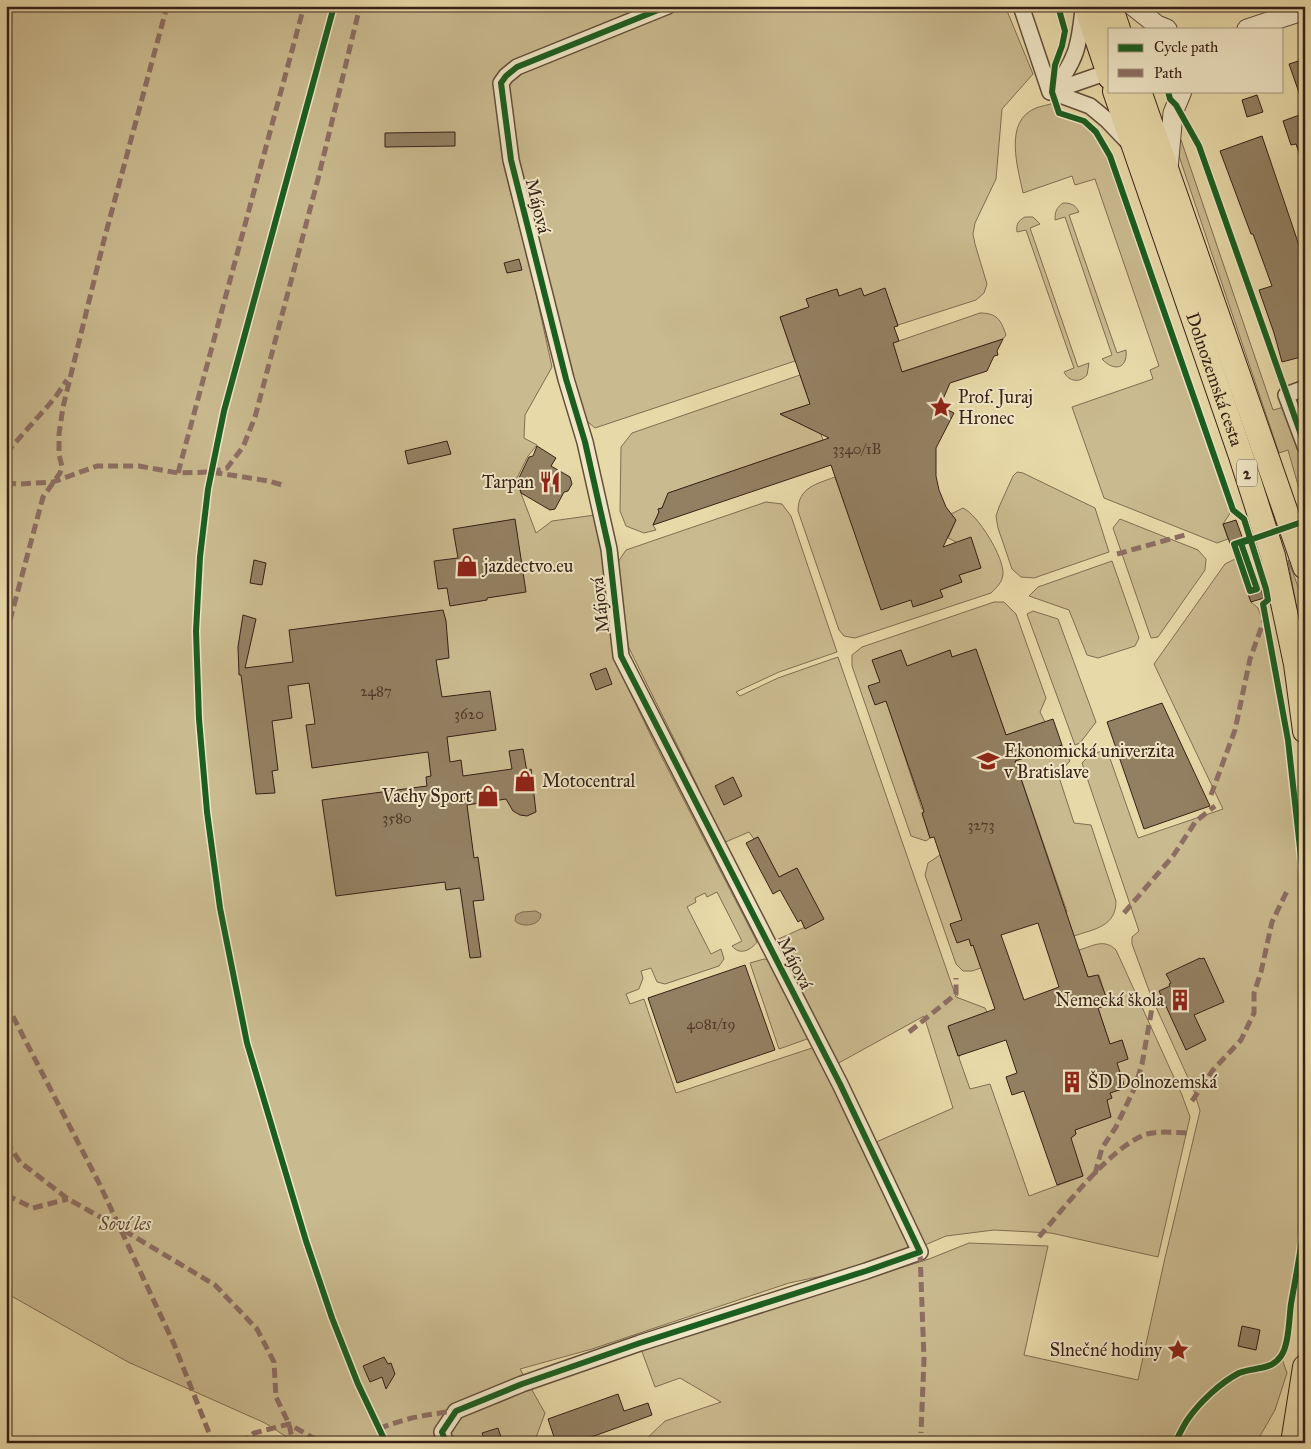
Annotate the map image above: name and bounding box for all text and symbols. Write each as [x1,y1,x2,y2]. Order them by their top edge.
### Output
legend [1108,28,1284,92]
text: Cycle path [1154,38,1219,56]
text: Path [1154,64,1183,82]
street label: Májová [521,176,556,236]
street label: Dolnozemská cesta [1181,309,1248,450]
place label: Prof. Juraj Hronec [958,386,1033,429]
place icon: Prof. Juraj Hronec [928,394,954,420]
house number: 3340/1B [833,440,881,458]
road number: 2 [1237,459,1257,486]
restaurant icon: Tarpan [537,469,563,495]
place label: Tarpan [482,471,534,493]
shop icon: jazdectvo.eu [454,553,480,579]
place label: jazdectvo.eu [481,555,574,577]
street label: Májová [586,576,614,634]
house number: 2487 [360,682,392,700]
house number: 3620 [454,705,484,723]
place label: Ekonomická univerzita v Bratislave [1003,740,1175,783]
school or university icon: Ekonomická univerzita v Bratislave [975,748,1001,774]
shop icon: Motocentral [512,768,538,794]
place label: Motocentral [542,770,636,792]
shop icon: Vachy Sport [475,783,501,809]
place label: Vachy Sport [381,785,473,807]
house number: 3580 [382,809,412,827]
house number: 3273 [968,816,995,834]
street label: Májová [773,933,818,993]
building icon: Nemecká škola [1167,987,1193,1013]
place label: Nemecká škola [1055,989,1164,1011]
house number: 4081/19 [687,1015,735,1033]
building icon: ŠD Dolnozemská [1059,1069,1085,1095]
place label: ŠD Dolnozemská [1088,1070,1217,1093]
park label: Soví les [98,1213,152,1235]
place icon: Slnečné hodiny [1165,1337,1191,1363]
place label: Slnečné hodiny [1050,1339,1163,1361]

